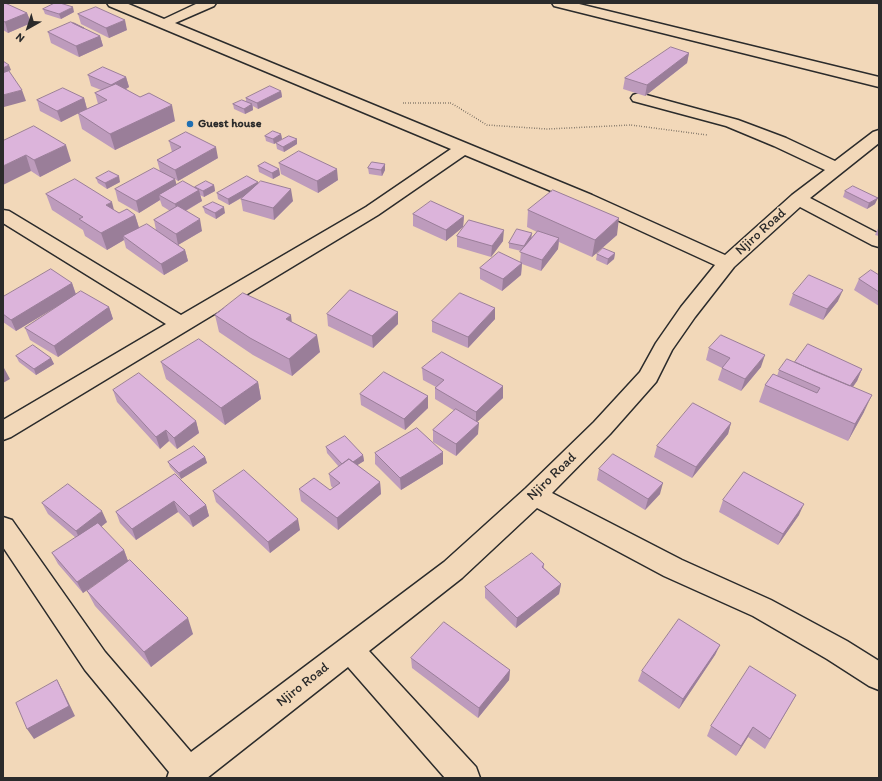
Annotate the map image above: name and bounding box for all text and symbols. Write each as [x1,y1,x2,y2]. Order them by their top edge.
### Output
north arrow [8,8,48,48]
text: N [13,30,27,45]
place label: Guest house [198,117,261,131]
marker: Guest house [185,119,195,129]
street label: Njiro Road [732,205,790,259]
street label: Njiro Road [524,449,580,505]
street label: Njiro Road [273,659,333,711]

